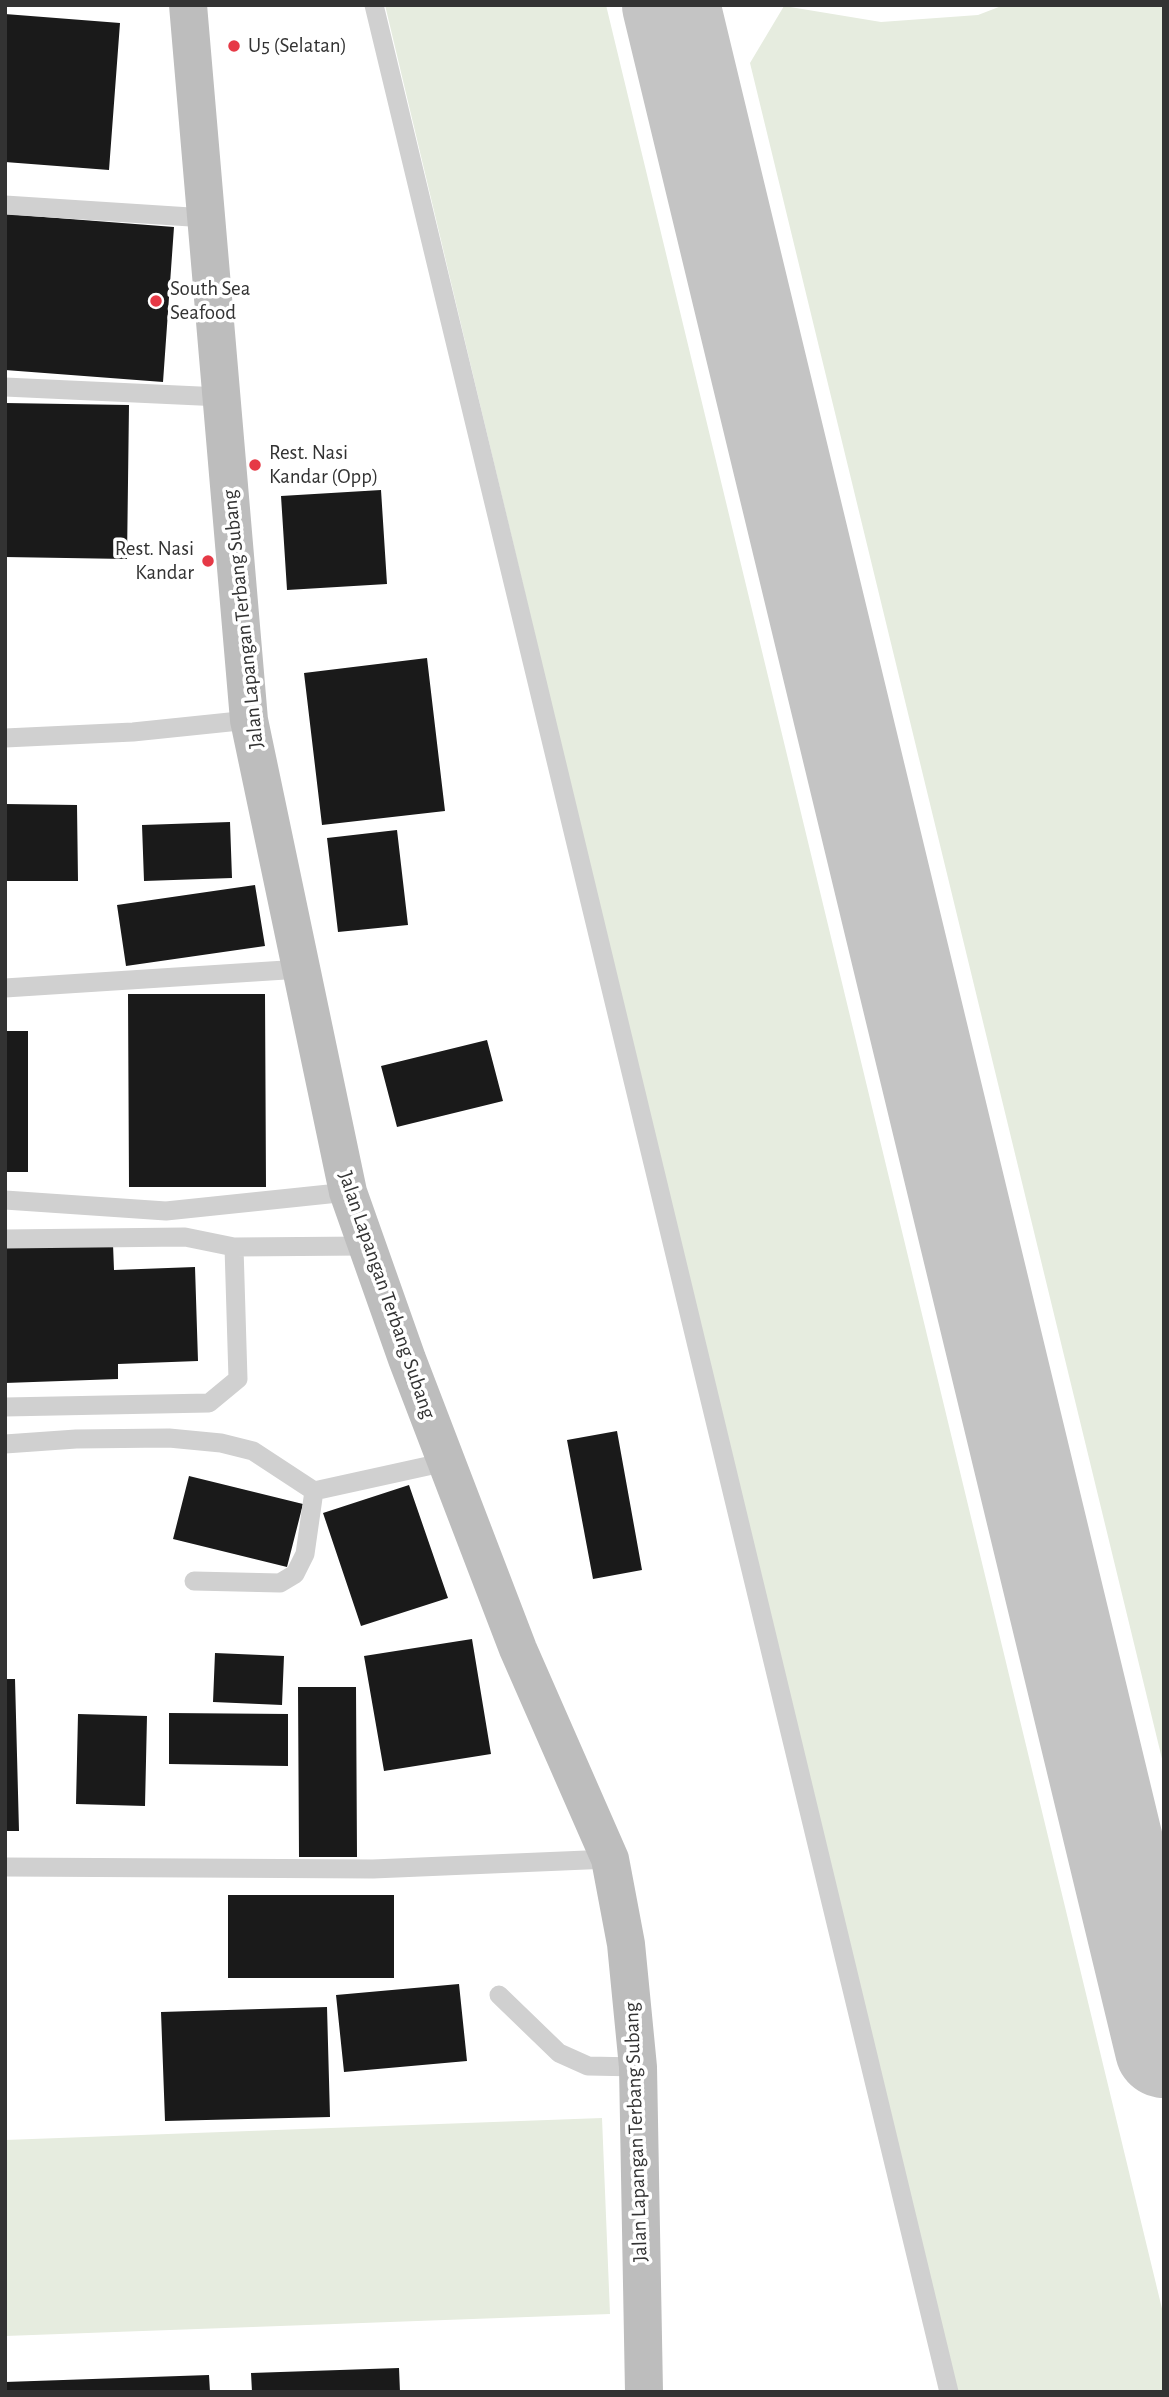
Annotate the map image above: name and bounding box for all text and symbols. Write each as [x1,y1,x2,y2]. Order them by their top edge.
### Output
place label: U5 (Selatan) [248,33,347,59]
marker: U5 (Selatan) [226,38,242,54]
place label: South Sea Seafood [170,276,250,326]
marker: South Sea Seafood [148,293,164,309]
place label: Rest. Nasi Kandar (Opp) [269,440,378,490]
marker: Rest. Nasi Kandar (Opp) [247,457,263,473]
street label: Jalan Lapangan Terbang Subang [217,488,269,750]
place label: Rest. Nasi Kandar [115,536,194,586]
marker: Rest. Nasi Kandar [200,553,216,569]
street label: Jalan Lapangan Terbang Subang [333,1168,441,1422]
street label: Jalan Lapangan Terbang Subang [619,2002,653,2262]

